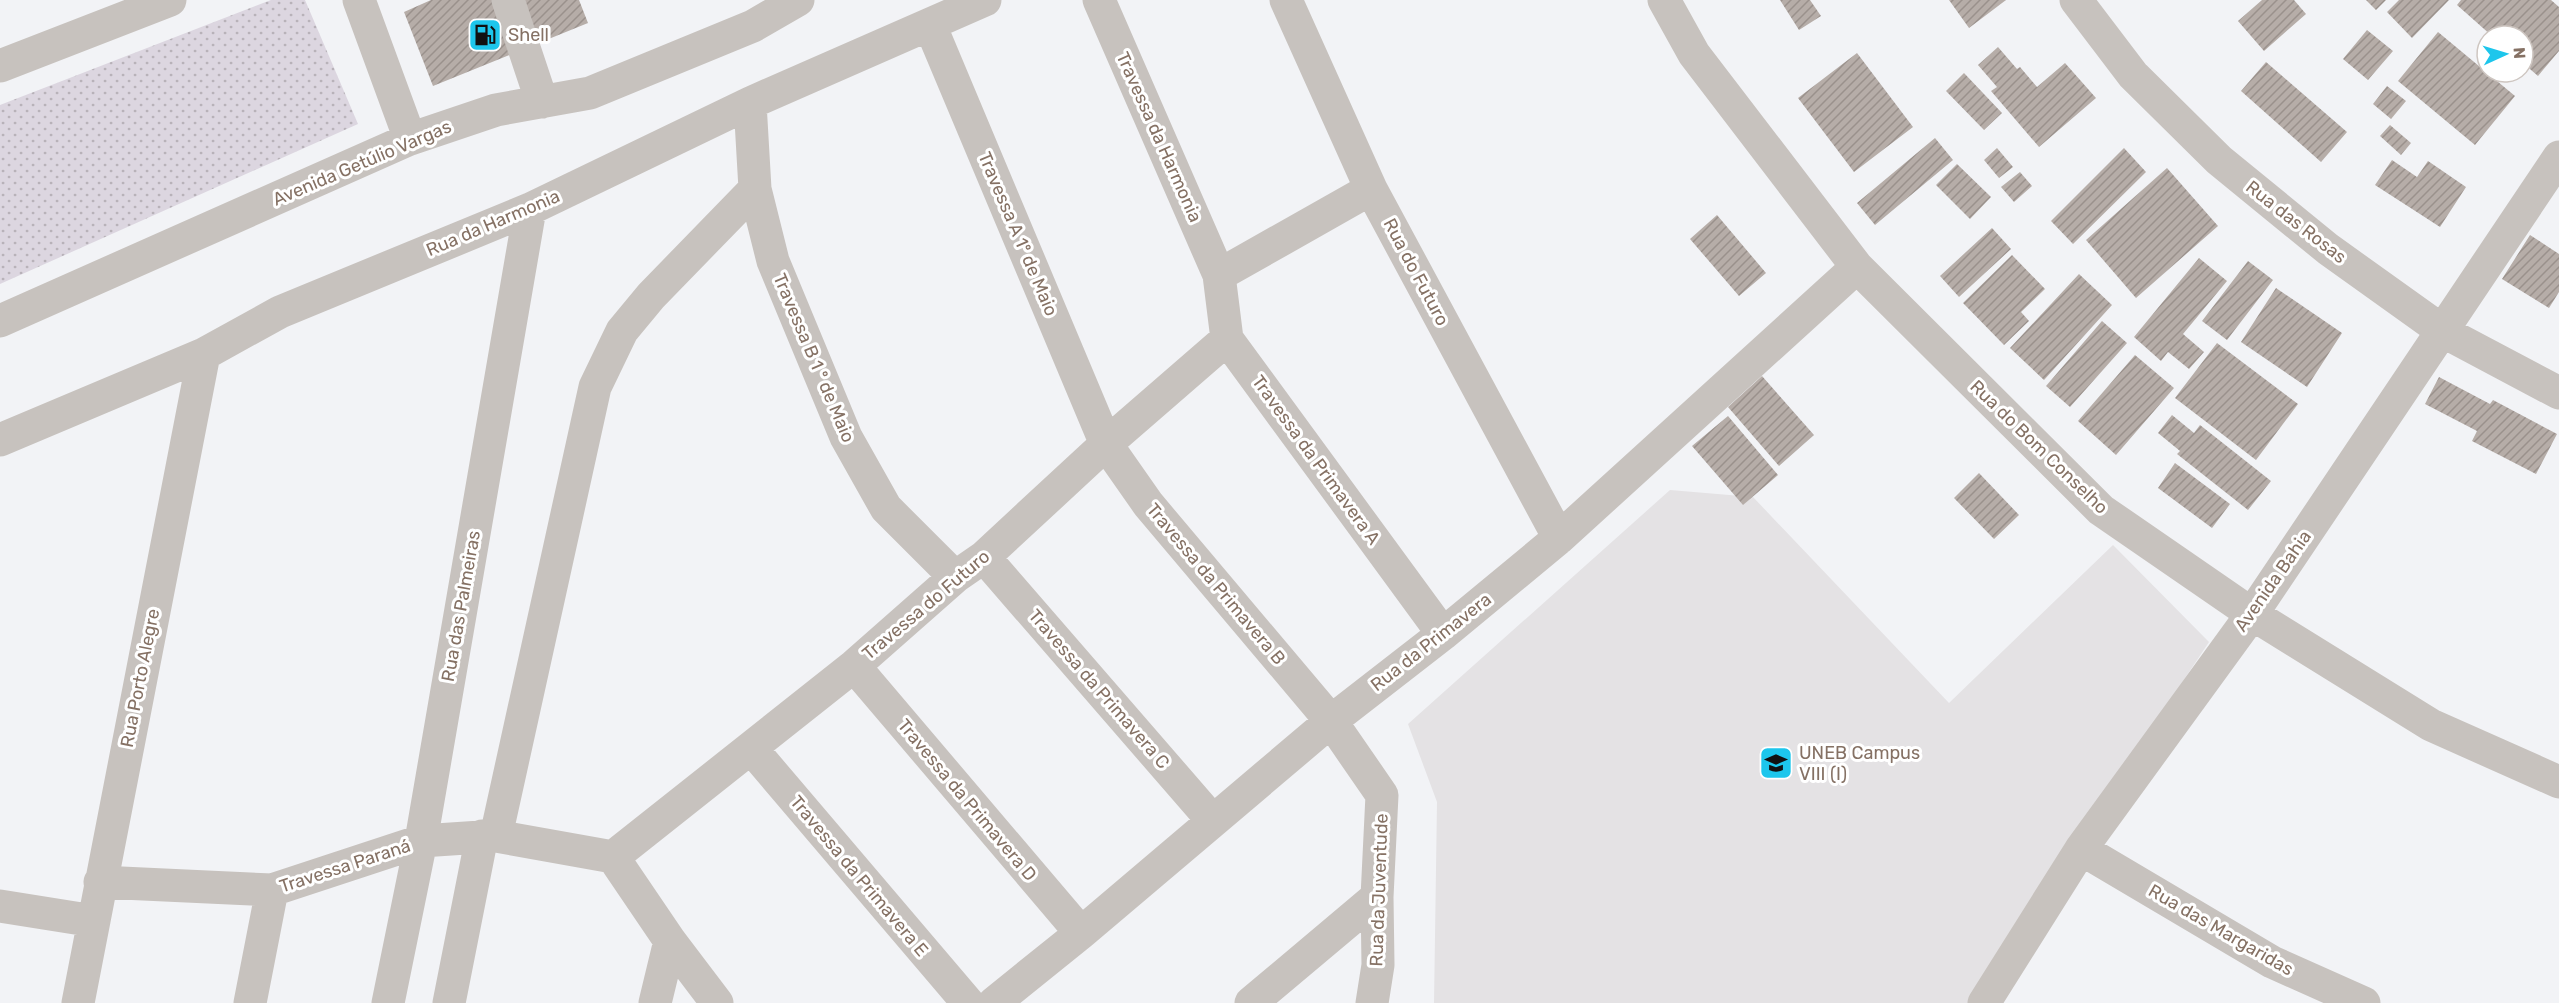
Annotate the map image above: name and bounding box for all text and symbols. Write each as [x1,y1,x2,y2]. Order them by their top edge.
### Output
fuel station icon: Shell [467,17,503,53]
place label: Shell [508,24,549,46]
north arrow [2475,24,2535,84]
text: N [2510,47,2529,59]
street label: Travessa da Harmonia [1112,48,1206,226]
street label: Avenida Getúlio Vargas [269,115,455,211]
street label: Travessa A 1º de Maio [973,149,1063,319]
street label: Rua das Rosas [2241,176,2351,268]
street label: Rua da Harmonia [423,185,563,261]
street label: Rua do Futuro [1378,215,1454,329]
street label: Travessa B 1 º de Maio [768,270,860,446]
street label: Travessa da Primavera A [1247,371,1385,549]
street label: Rua do Bom Conselho [1965,375,2113,519]
street label: Travessa da Primavera B [1142,499,1290,669]
street label: Avenida Bahia [2230,526,2316,636]
street label: Rua das Palmeiras [437,529,485,683]
street label: Travessa do Futuro [858,545,994,665]
street label: Rua da Primavera [1366,588,1496,696]
street label: Travessa da Primavera C [1024,605,1174,773]
street label: Rua Porto Alegre [116,607,164,749]
street label: Travessa da Primavera D [893,715,1041,885]
place label: UNEB Campus VIII (I) [1799,742,1920,785]
school or university icon: UNEB Campus VIII (I) [1758,745,1794,781]
street label: Travessa da Primavera E [785,791,933,961]
street label: Rua da Juventude [1365,813,1393,967]
street label: Travessa Paraná [277,834,413,898]
street label: Rua das Margaridas [2145,880,2297,980]

